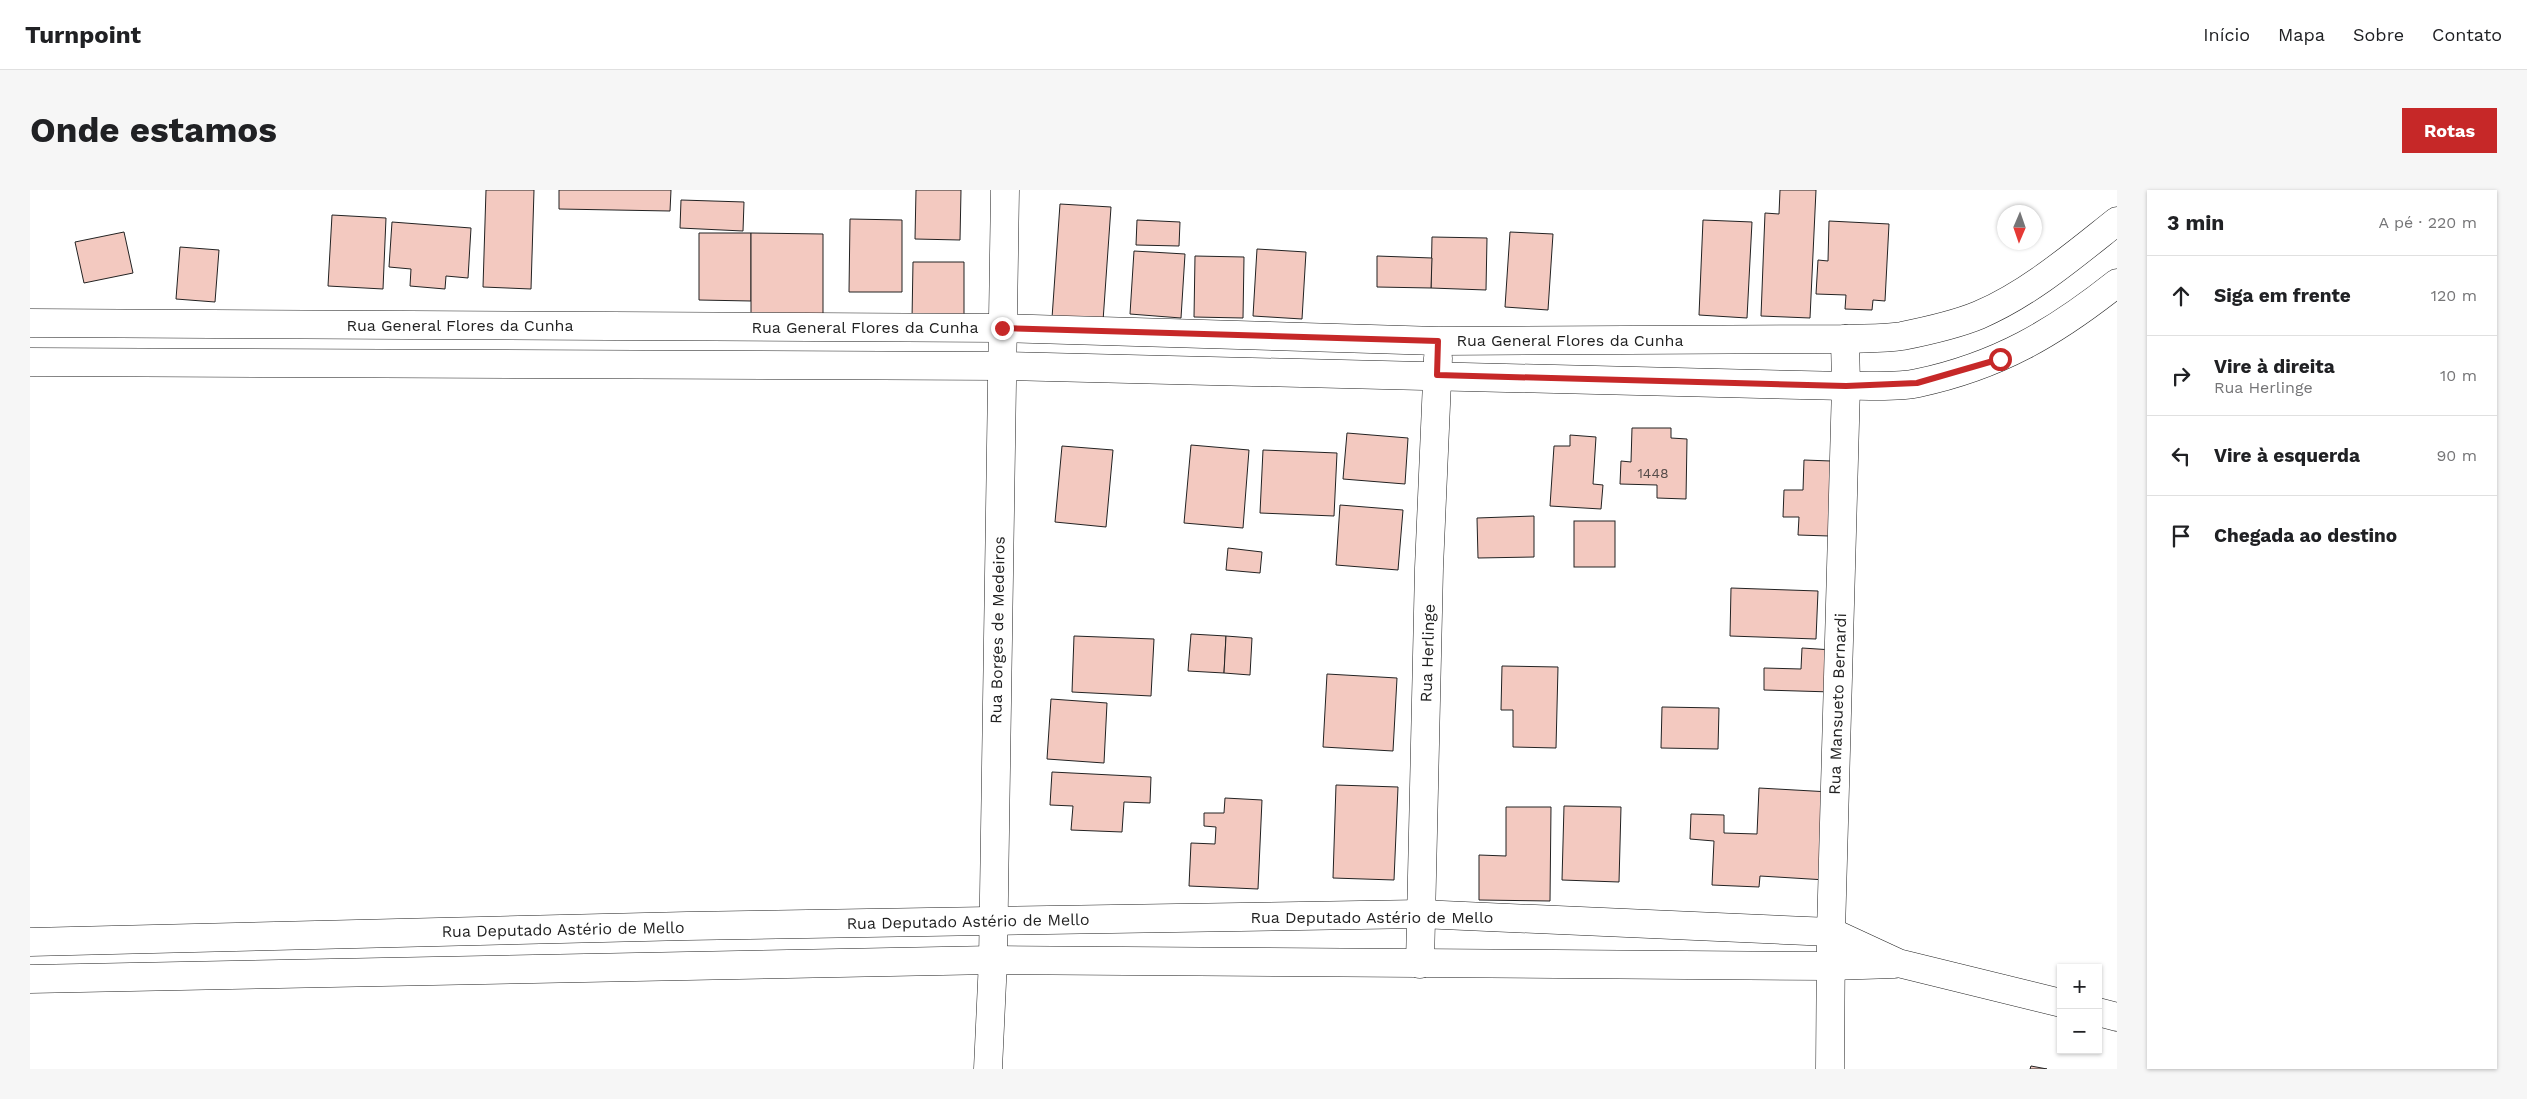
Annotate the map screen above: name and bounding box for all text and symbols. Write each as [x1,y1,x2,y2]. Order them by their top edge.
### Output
text: Turnpoint [25,21,141,49]
text: Início [2203,24,2250,45]
text: Mapa [2278,24,2325,45]
text: Sobre [2353,24,2404,45]
text: Contato [2432,24,2502,45]
button: Rotas [2402,108,2497,153]
text: Onde estamos [30,109,277,151]
north arrow [1997,205,2042,250]
text: 3 min [2167,210,2224,235]
text: A pé · 220 m [2379,213,2477,232]
icon: ahead [2167,282,2195,310]
text: Siga em frente [2214,284,2351,307]
text: 120 m [2431,286,2477,305]
street label: Rua General Flores da Cunha [346,316,574,335]
route end [991,317,1014,340]
street label: Rua General Flores da Cunha [751,318,979,337]
street label: Rua General Flores da Cunha [1456,331,1684,350]
route start [1989,348,2012,371]
text: Vire à direita [2214,355,2335,378]
icon: right [2167,362,2195,390]
text: 10 m [2440,366,2477,385]
text: Rua Herlinge [2214,378,2313,397]
icon: left [2167,442,2195,470]
text: Vire à esquerda [2214,444,2360,467]
text: 90 m [2436,446,2477,465]
house number: 1448 [1637,465,1669,481]
icon: arrive [2167,522,2195,550]
text: Chegada ao destino [2214,524,2397,547]
street label: Rua Borges de Medeiros [986,536,1009,724]
street label: Rua Herlinge [1416,603,1439,703]
street label: Rua Mansueto Bernardi [1825,613,1850,795]
street label: Rua Deputado Astério de Mello [1251,908,1493,927]
street label: Rua Deputado Astério de Mello [846,910,1090,933]
street label: Rua Deputado Astério de Mello [441,918,685,941]
map controls [2057,964,2102,1054]
button: + [2057,964,2102,1009]
button: − [2057,1009,2102,1054]

